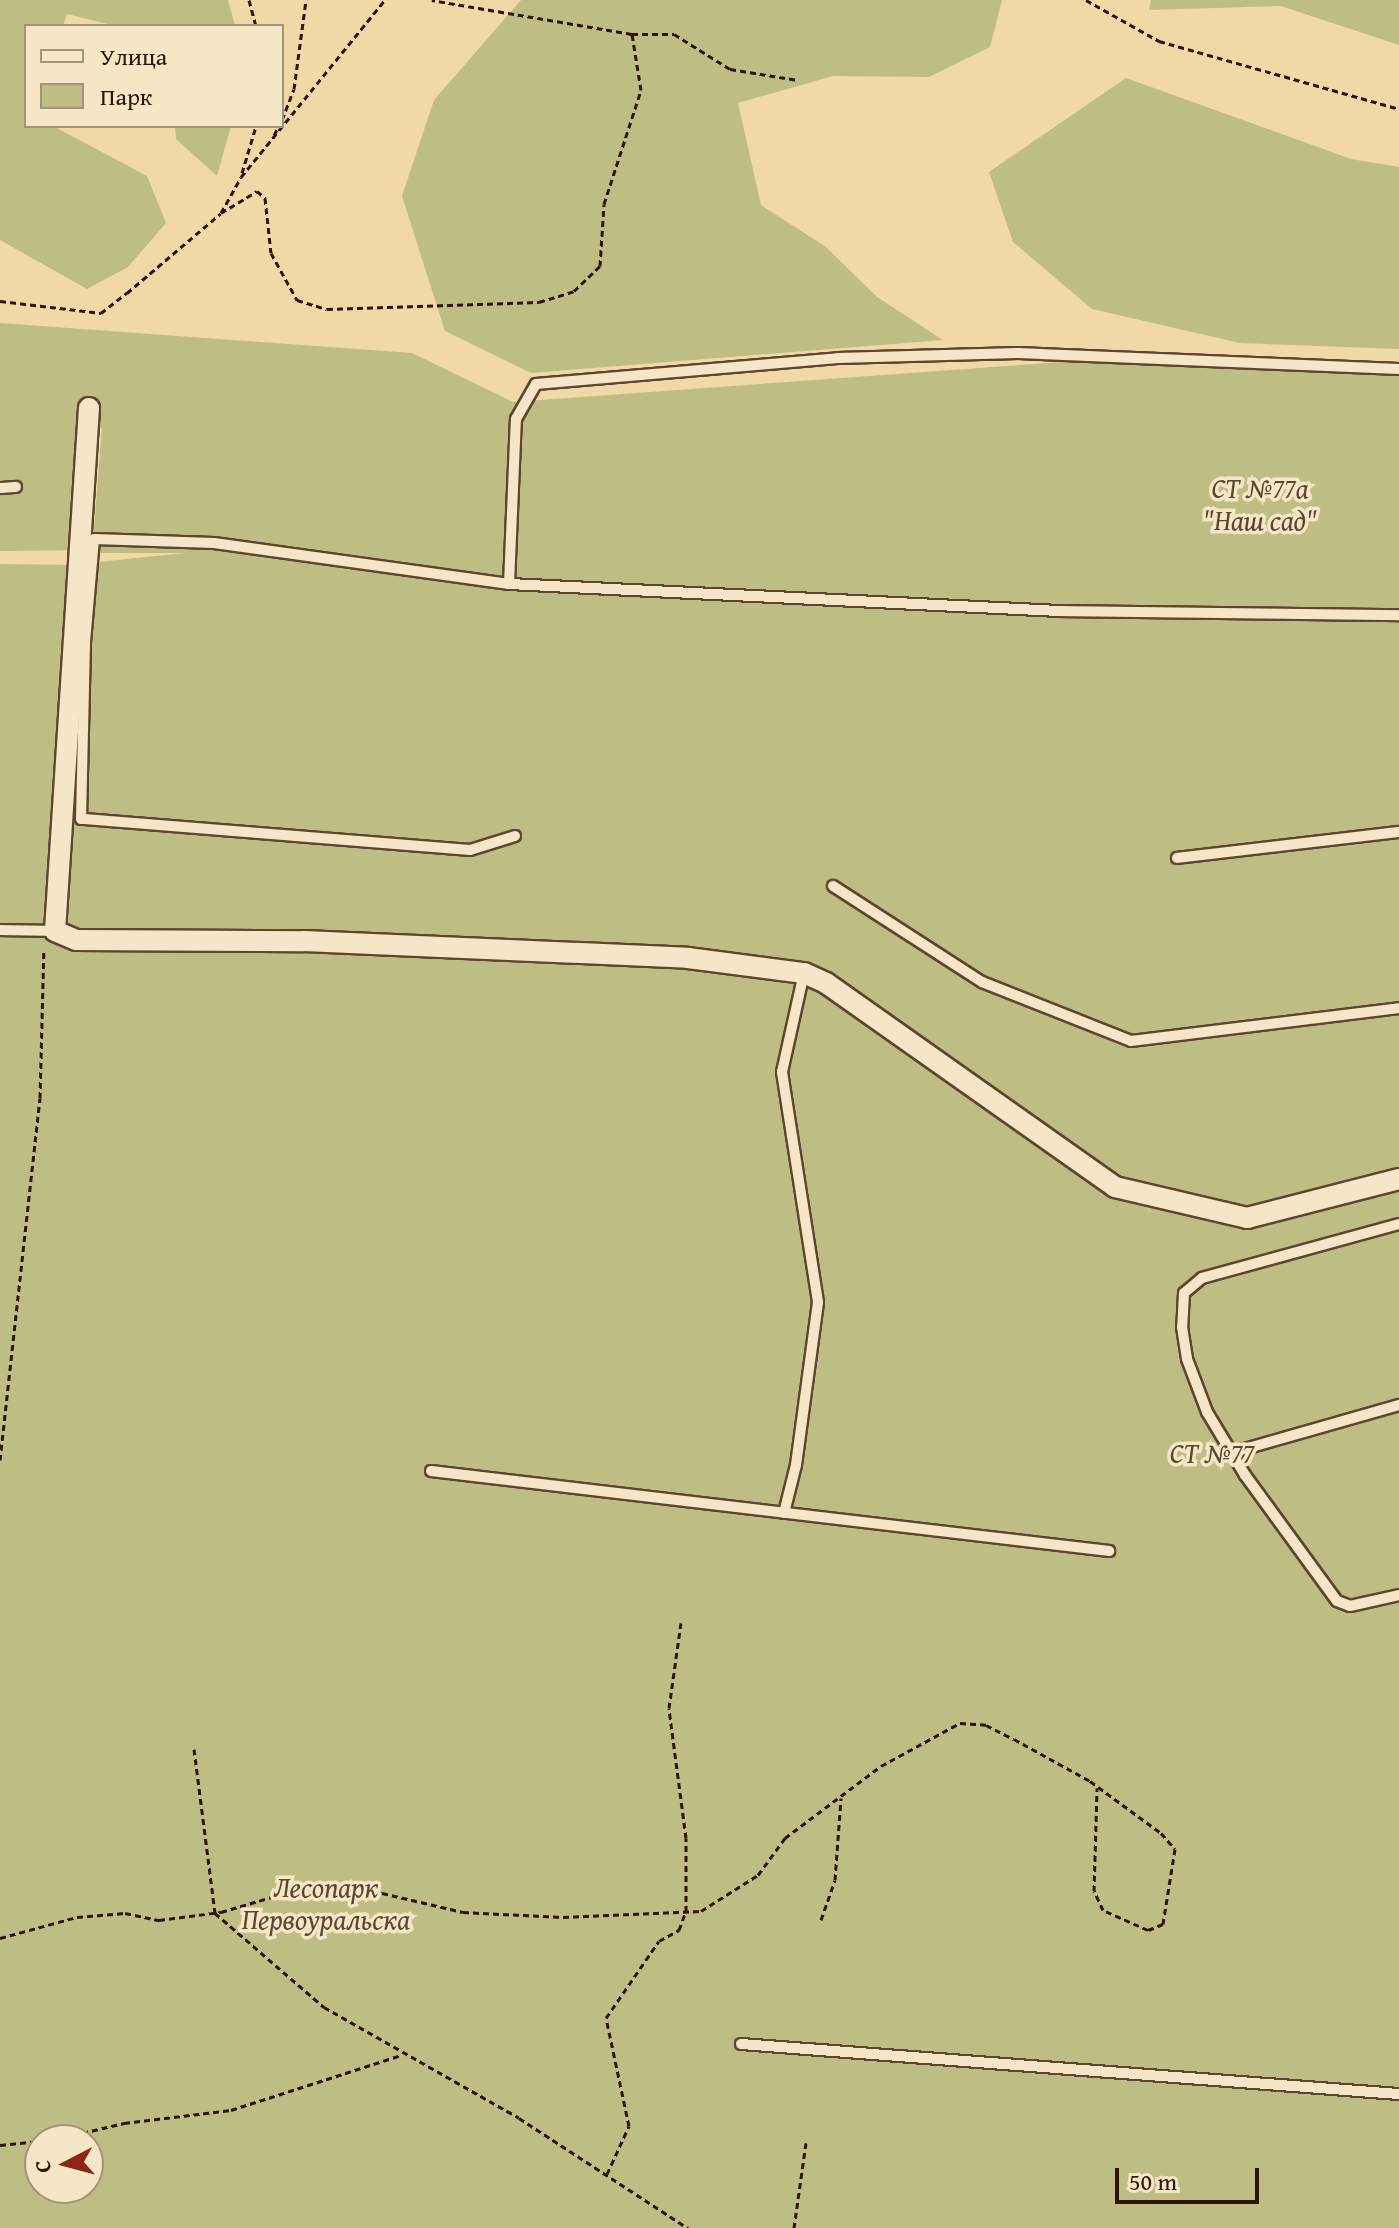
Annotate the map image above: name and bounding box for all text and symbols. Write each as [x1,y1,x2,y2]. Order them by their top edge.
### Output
legend [24,24,284,128]
text: Улица [100,39,167,74]
text: Парк [100,79,152,114]
park label: СТ №77а "Наш сад" [1203,471,1317,537]
park label: СТ №77 [1170,1436,1254,1470]
park label: Лесопарк Первоуральска [242,1870,410,1936]
north arrow [24,2124,104,2204]
scale bar [1119,2152,1263,2202]
text: С [26,2158,59,2174]
text: 50 m [1129,2164,1177,2199]

